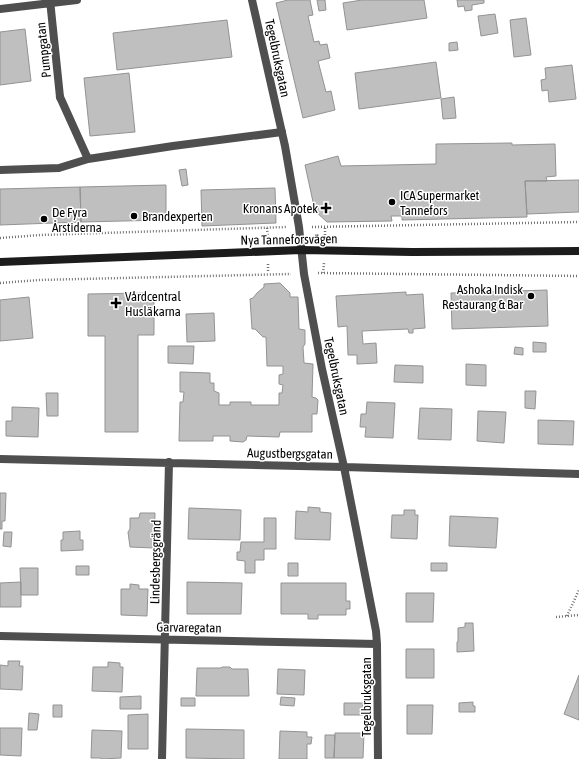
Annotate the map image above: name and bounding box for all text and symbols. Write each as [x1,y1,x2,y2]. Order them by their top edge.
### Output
street label: Tegelbruksgatan [262,18,293,99]
street label: Pumpgatan [33,21,54,78]
place label: ICA Supermarket Tannefors [400,188,480,218]
marker: ICA Supermarket Tannefors [387,197,397,207]
place label: Kronans Apotek [243,201,318,216]
marker: Kronans Apotek [321,203,331,213]
place label: De Fyra Årstiderna [52,205,102,235]
place label: Brandexperten [142,209,213,224]
marker: Brandexperten [129,211,139,221]
marker: De Fyra Årstiderna [39,214,49,224]
street label: Nya Tanneforsvägen [240,231,338,248]
place label: Ashoka Indisk Restaurang & Bar [442,282,523,312]
place label: Vårdcentral Husläkarna [125,289,181,319]
marker: Ashoka Indisk Restaurang & Bar [526,291,536,301]
marker: Vårdcentral Husläkarna [110,297,122,309]
street label: Tegelbruksgatan [321,336,352,417]
street label: Augustbergsgatan [247,445,333,462]
street label: Lindesbergsgränd [147,520,164,604]
street label: Garvaregatan [156,619,222,636]
street label: Tegelbruksgatan [359,657,374,737]

